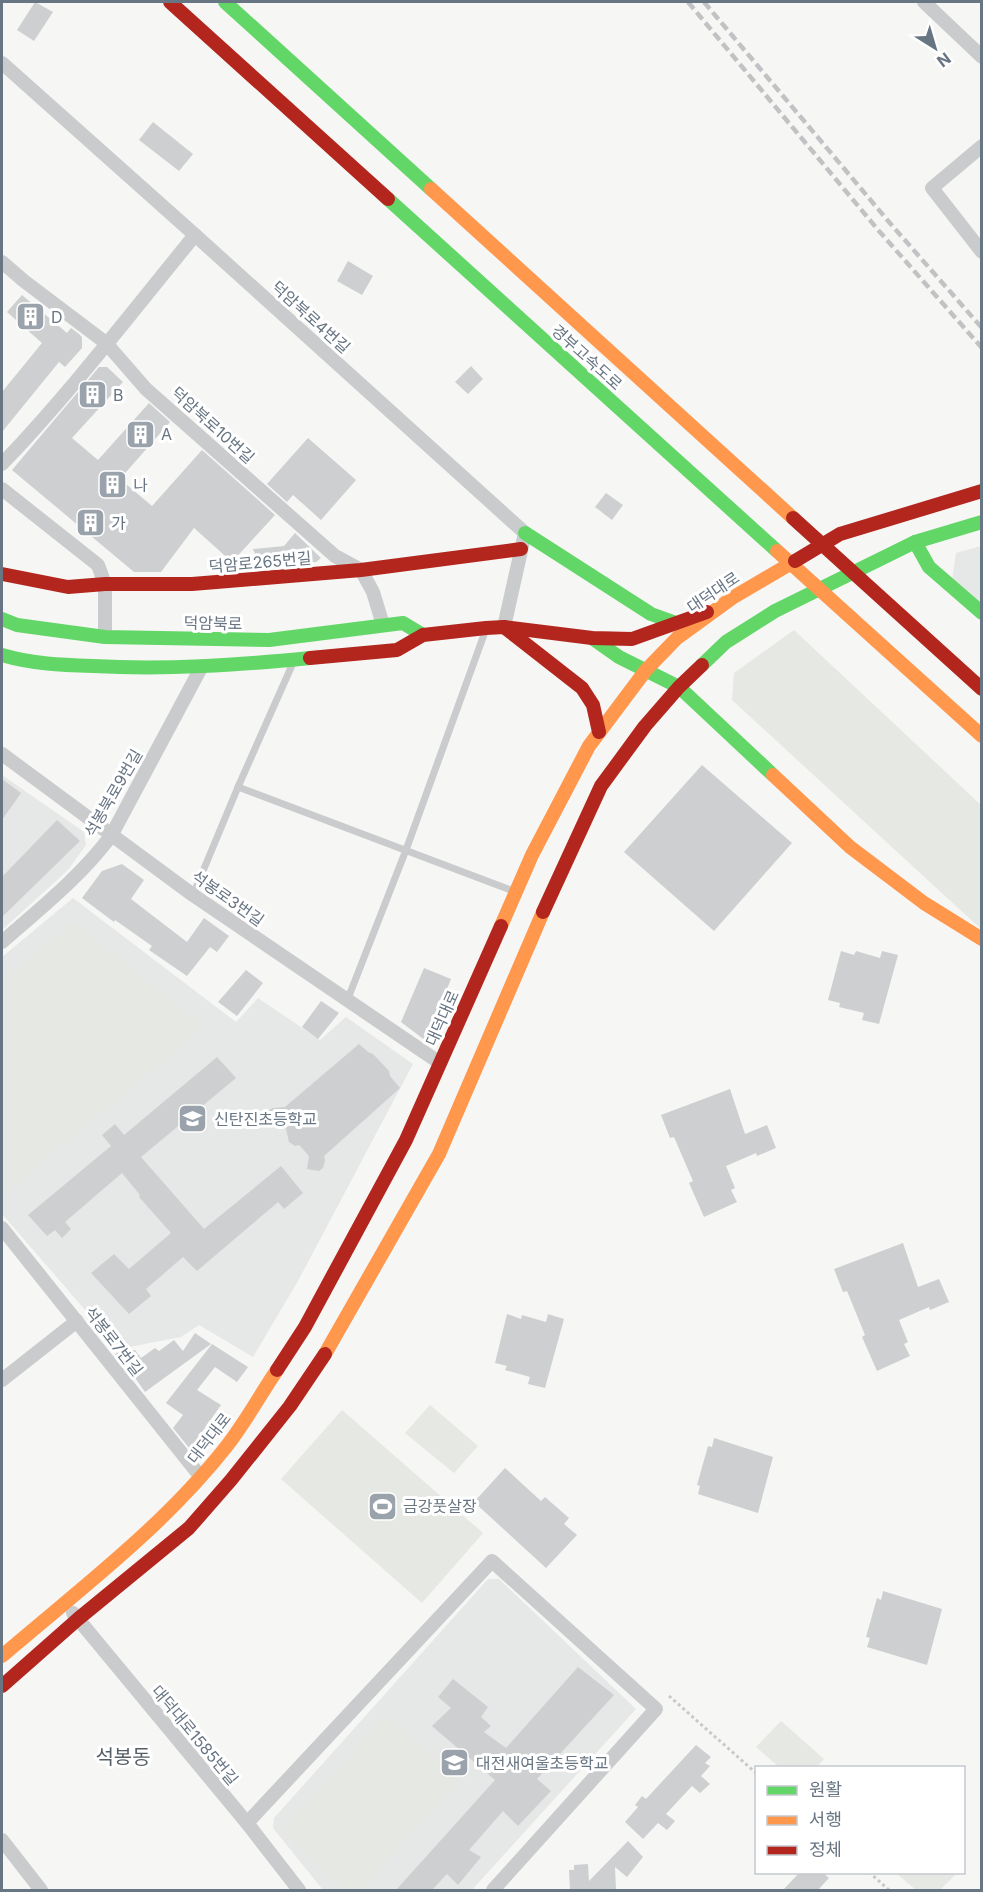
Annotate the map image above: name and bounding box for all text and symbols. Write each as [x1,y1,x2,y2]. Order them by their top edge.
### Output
north arrow [905,18,965,78]
text: N [933,48,955,72]
street label: 덕암북로4번길 [268,277,354,357]
building icon: D [14,301,46,333]
place label: D [51,307,63,327]
street label: 경부고속도로 [547,320,627,394]
building icon: B [76,379,108,411]
street label: 덕암북로10번길 [167,382,259,468]
place label: B [113,385,123,405]
building icon: A [124,418,156,450]
place label: A [161,424,172,444]
building icon: 나 [96,469,128,501]
place label: 나 [133,475,148,495]
building icon: 가 [74,507,106,539]
place label: 가 [111,513,126,533]
street label: 덕암로265번길 [208,548,312,576]
street label: 대덕대로 [683,567,743,617]
street label: 덕암북로 [183,612,243,634]
street label: 석봉북로9번길 [80,745,146,841]
street label: 석봉로3번길 [188,866,268,930]
street label: 대덕대로 [421,987,463,1049]
school or university icon: 신탄진초등학교 [177,1103,209,1135]
place label: 신탄진초등학교 [214,1109,317,1129]
street label: 석봉로7번길 [81,1302,147,1380]
street label: 대덕대로 [183,1408,235,1467]
sports icon: 금강풋살장 [366,1490,398,1522]
place label: 금강풋살장 [403,1496,477,1516]
street label: 대덕대로1585번길 [147,1681,243,1789]
district label: 석봉동 [95,1745,151,1769]
school or university icon: 대전새여울초등학교 [439,1747,471,1779]
place label: 대전새여울초등학교 [476,1753,608,1773]
legend [755,1766,965,1874]
text: 원활 [809,1779,842,1800]
text: 서행 [809,1809,842,1830]
text: 정체 [809,1839,842,1860]

